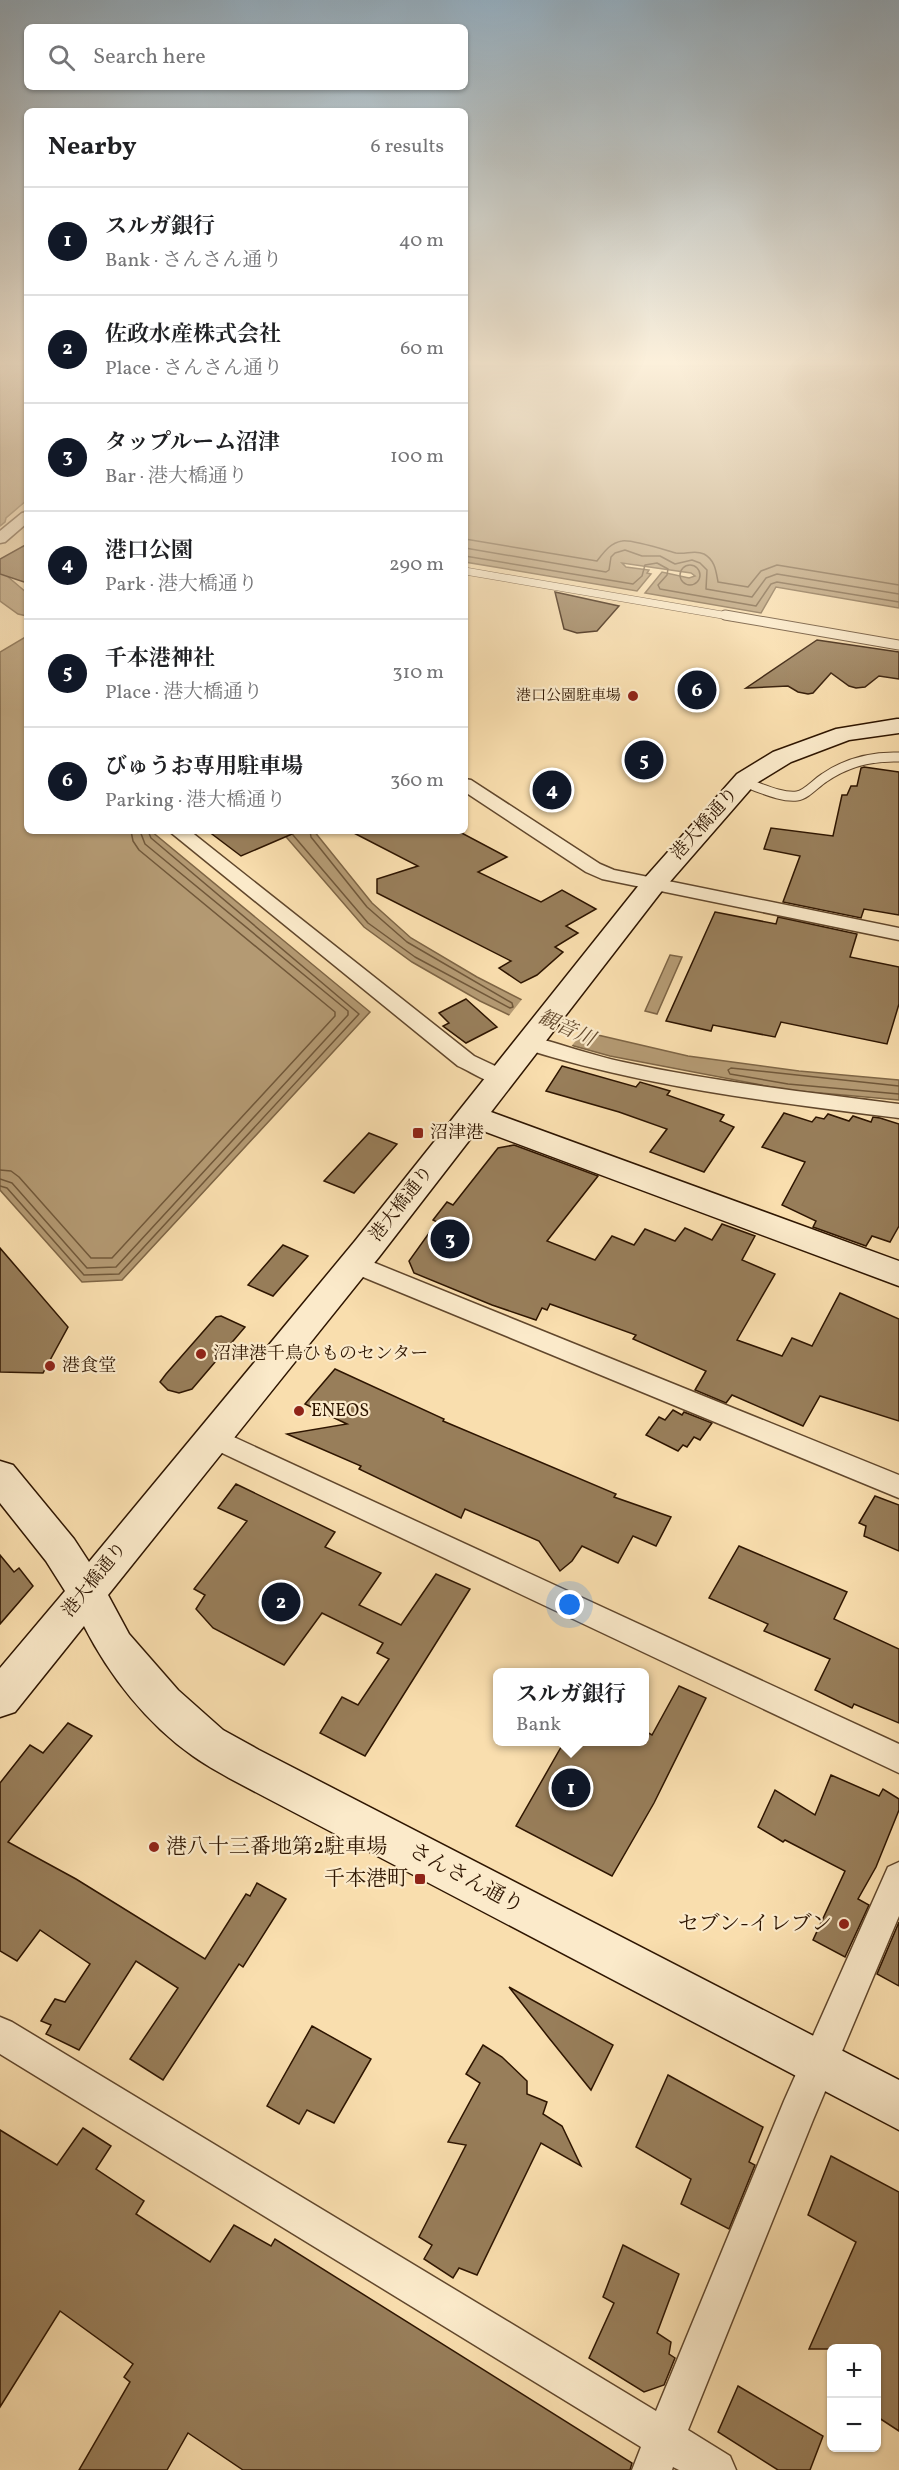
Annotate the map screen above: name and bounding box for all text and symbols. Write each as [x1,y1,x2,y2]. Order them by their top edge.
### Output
search box [24,24,468,90]
icon: search [45,41,78,74]
text: Search here [93,42,206,73]
text: Nearby [48,129,137,165]
text: 6 results [371,133,444,161]
text: スルガ銀行 [105,212,215,243]
text: 1 [63,227,72,255]
text: 40 m [399,227,444,255]
text: Bank · さんさん通り [105,247,282,275]
text: 佐政水産株式会社 [105,320,281,351]
text: 2 [62,335,73,363]
text: 60 m [400,335,444,363]
text: Place · さんさん通り [105,355,283,383]
text: タップルーム沼津 [105,428,280,459]
text: 3 [62,443,73,471]
text: 100 m [390,443,444,471]
text: Bar · 港大橋通り [105,463,248,491]
text: 港口公園 [105,536,193,567]
text: 4 [61,551,74,579]
text: 290 m [389,551,444,579]
text: Park · 港大橋通り [105,571,258,599]
text: 千本港神社 [105,644,215,675]
text: 5 [63,659,72,687]
text: 310 m [392,659,444,687]
pin: 6 [678,668,716,712]
text: Place · 港大橋通り [105,679,263,707]
place label: 港口公園駐車場 [516,686,621,707]
marker: 港口公園駐車場 [626,689,640,703]
pin: 5 [624,738,664,783]
text: びゅうお専用駐車場 [105,752,303,783]
text: 6 [62,767,73,795]
text: 360 m [390,767,444,795]
pin: 4 [532,768,572,812]
street label: 港大橋通り [666,782,744,866]
text: Parking · 港大橋通り [105,787,286,815]
water label: 観音川 [533,1004,601,1055]
place label: 沼津港 [430,1121,484,1146]
marker: 沼津港 [411,1126,425,1140]
street label: 港大橋通り [364,1161,440,1247]
pin: 3 [430,1216,470,1262]
place label: 沼津港千鳥ひものセンター [213,1342,428,1367]
marker: 沼津港千鳥ひものセンター [194,1347,208,1361]
place label: 港食堂 [62,1354,116,1379]
marker: 港食堂 [43,1359,57,1373]
place label: ENEOS [311,1399,369,1424]
marker: ENEOS [292,1404,306,1418]
street label: 港大橋通り [57,1537,133,1623]
pin: 2 [262,1580,300,1624]
your location [555,1590,584,1619]
popup [493,1668,649,1746]
text: スルガ銀行 [516,1680,626,1711]
text: Bank [516,1711,561,1739]
pin: 1 [552,1766,590,1810]
place label: 港八十三番地第2駐車場 [166,1833,387,1862]
street label: さんさん通り [404,1837,528,1921]
marker: 港八十三番地第2駐車場 [147,1840,161,1854]
place label: 千本港町 [324,1865,408,1894]
marker: 千本港町 [413,1872,427,1886]
place label: セブン-イレブン [678,1910,832,1939]
marker: セブン-イレブン [837,1917,851,1931]
map controls [827,2344,881,2452]
button: + [827,2344,881,2398]
button: − [827,2398,881,2452]

